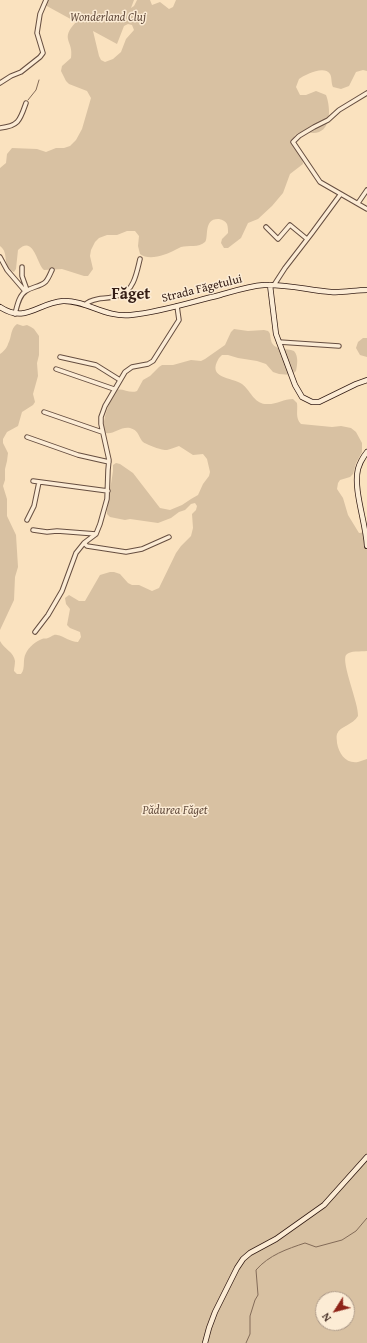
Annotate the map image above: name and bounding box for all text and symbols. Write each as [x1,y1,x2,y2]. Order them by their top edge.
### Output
park label: Wonderland Cluj [70,11,146,25]
street label: Strada Făgetului [160,272,244,306]
district label: Făget [112,285,150,305]
park label: Pădurea Făget [142,804,208,818]
north arrow [315,1291,355,1331]
text: N [317,1310,335,1325]

